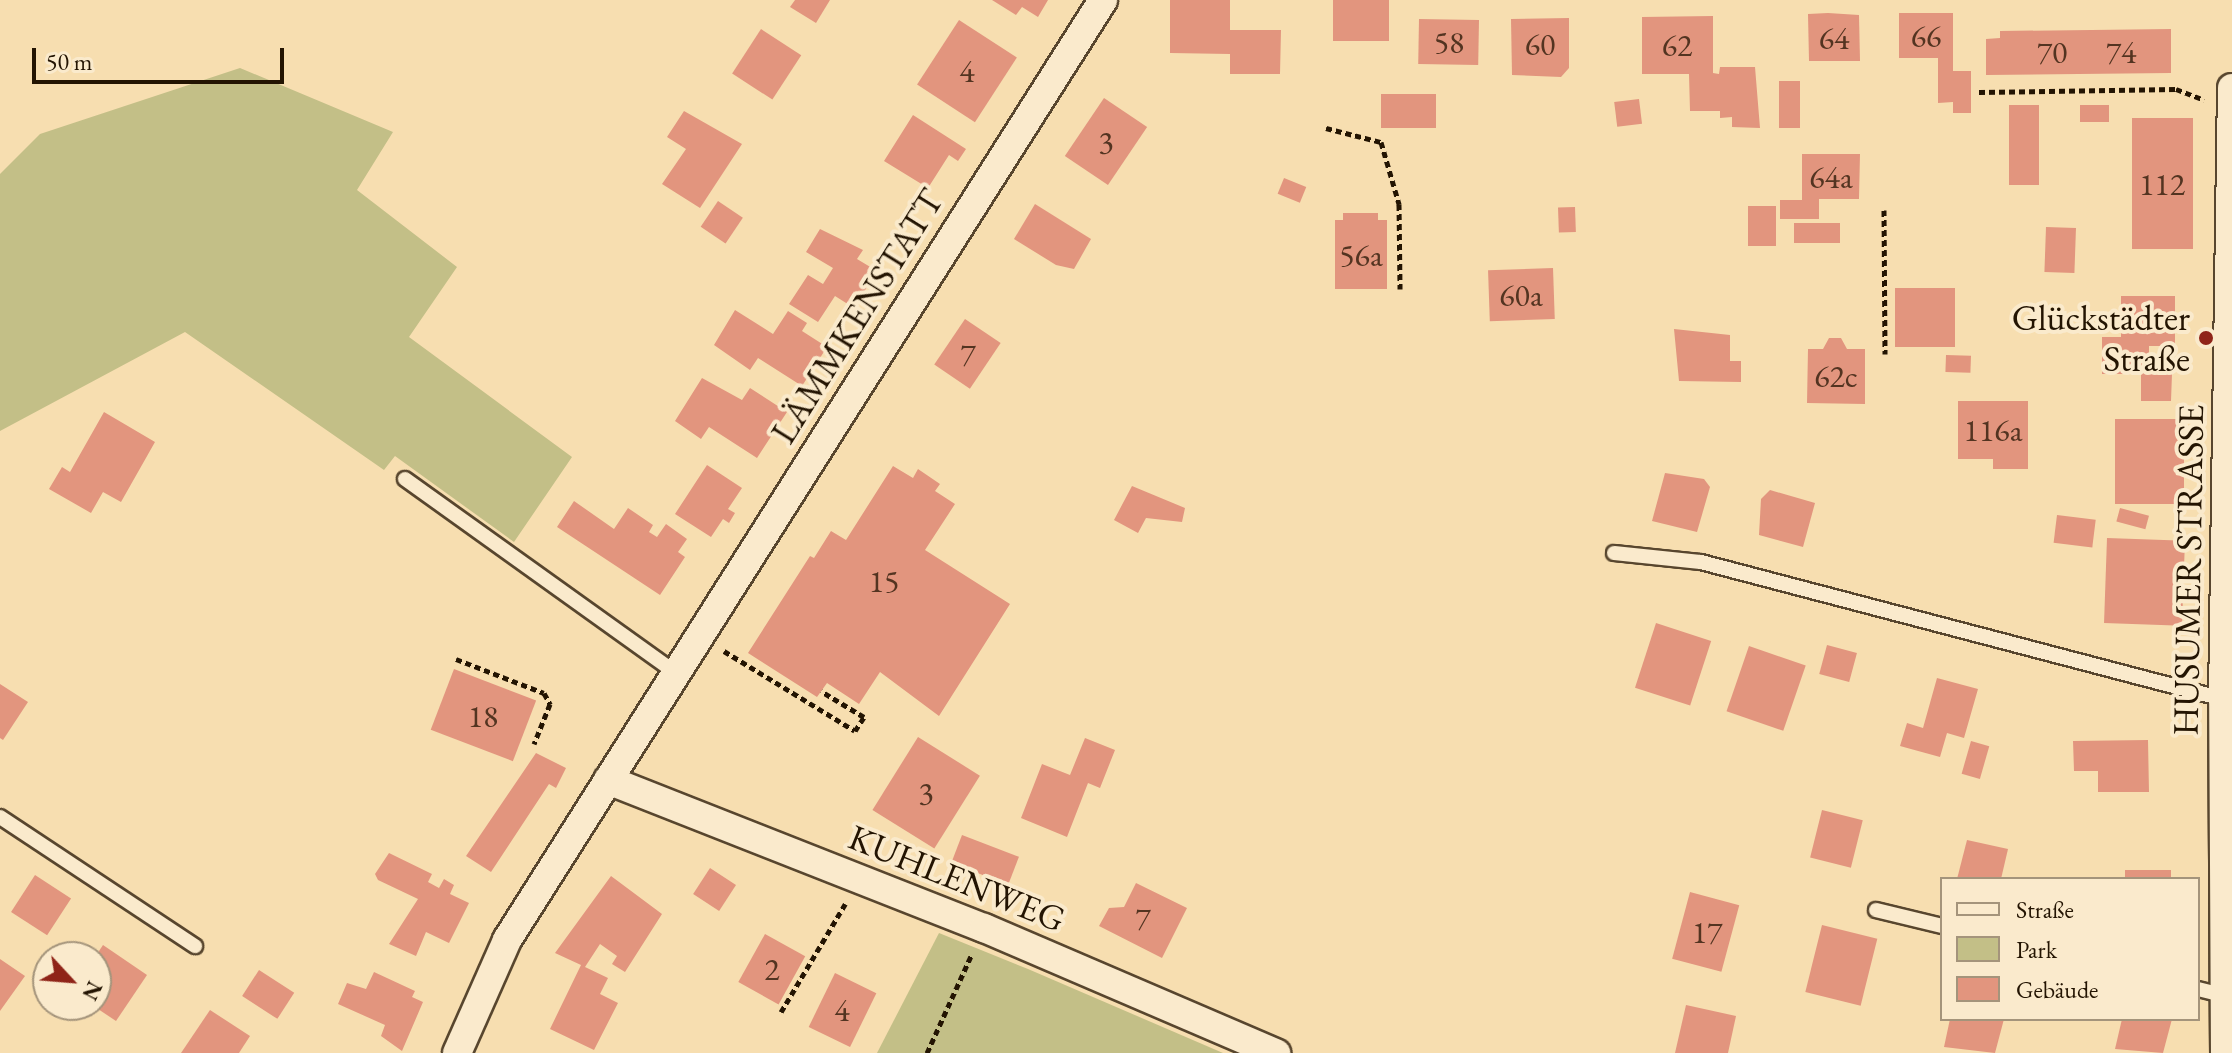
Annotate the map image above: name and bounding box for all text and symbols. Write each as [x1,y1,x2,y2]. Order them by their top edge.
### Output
house number: 66 [1911,17,1941,55]
house number: 64 [1819,19,1849,57]
house number: 58 [1434,23,1464,61]
house number: 60 [1525,25,1555,63]
house number: 62 [1662,26,1692,64]
scale bar [36,32,288,82]
house number: 70 [2037,33,2067,71]
house number: 74 [2106,33,2136,71]
text: 50 m [46,46,93,77]
house number: 4 [959,52,975,90]
house number: 3 [1098,123,1114,161]
house number: 64a [1809,158,1853,196]
house number: 112 [2139,165,2185,203]
street label: LÄMMKENSTATT [761,181,953,451]
house number: 56a [1339,236,1383,274]
house number: 60a [1499,276,1543,314]
place label: Glückstädter Straße [2012,295,2190,380]
marker: Glückstädter Straße [2197,329,2215,347]
house number: 7 [960,335,976,373]
house number: 62c [1814,357,1858,395]
street label: HUSUMER STRASSE [2164,404,2212,736]
house number: 116a [1964,411,2022,449]
house number: 15 [869,562,899,600]
house number: 18 [468,697,498,735]
house number: 3 [918,774,934,812]
street label: KUHLENWEG [842,815,1072,941]
legend [1940,877,2200,1021]
text: Straße [2016,894,2074,925]
house number: 7 [1135,899,1151,937]
house number: 17 [1692,913,1722,951]
text: Park [2016,934,2057,965]
north arrow [32,941,112,1021]
house number: 2 [764,950,780,988]
text: Gebäude [2016,974,2098,1005]
text: N [75,977,109,1005]
house number: 4 [834,991,850,1029]

